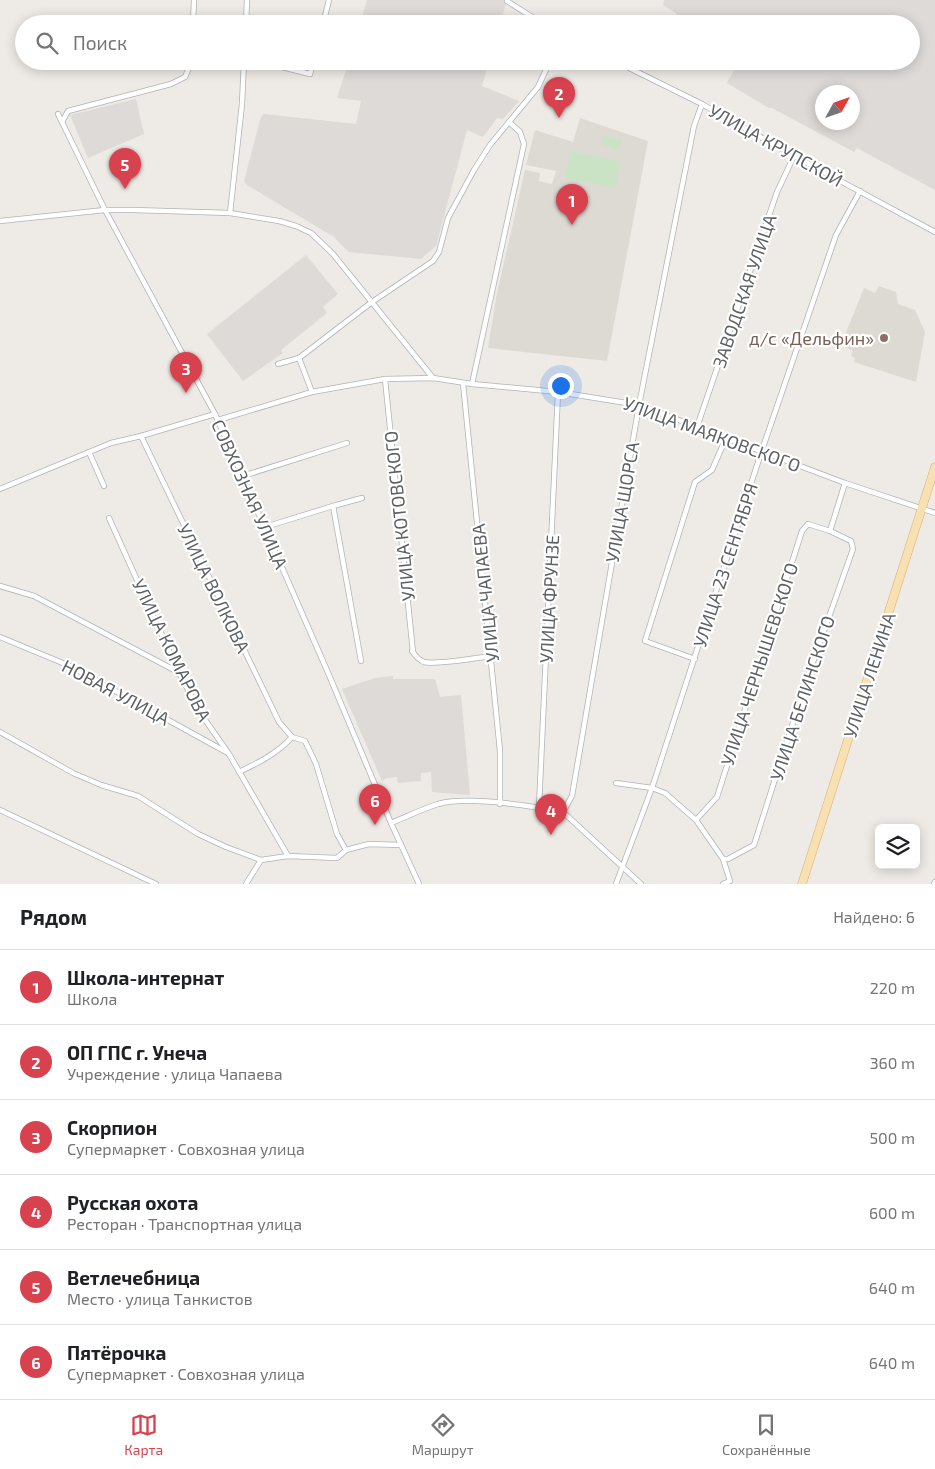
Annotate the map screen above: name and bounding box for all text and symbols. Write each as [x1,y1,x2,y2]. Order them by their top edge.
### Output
search box [15,15,920,70]
icon: search [33,29,61,57]
text: Поиск [73,31,127,54]
pin: 2 [543,77,575,118]
north arrow [815,85,860,130]
street label: УЛИЦА КРУПСКОЙ [705,99,847,191]
pin: 5 [109,148,141,189]
pin: 1 [556,184,588,225]
street label: ЗАВОДСКАЯ УЛИЦА [707,211,781,371]
place label: д/с «Дельфин» [749,327,874,349]
marker: д/с «Дельфин» [878,332,890,344]
pin: 3 [170,352,202,393]
your location [548,373,574,399]
street label: УЛИЦА МАЯКОВСКОГО [620,392,804,476]
street label: СОВХОЗНАЯ УЛИЦА [207,416,293,573]
street label: УЛИЦА КОТОВСКОГО [379,430,419,602]
street label: УЛИЦА ЩОРСА [601,439,644,564]
street label: УЛИЦА 23 СЕНТЯБРЯ [688,480,762,650]
street label: УЛИЦА ВОЛКОВА [173,520,255,657]
street label: УЛИЦА ЧАПАЕВА [467,522,503,663]
street label: УЛИЦА ФРУНЗЕ [535,534,563,664]
street label: УЛИЦА ЧЕРНЫШЕВСКОГО [716,560,802,768]
street label: УЛИЦА КОМАРОВА [128,575,216,726]
street label: УЛИЦА ЛЕНИНА [838,609,900,741]
street label: УЛИЦА БЕЛИНСКОГО [765,613,839,783]
street label: НОВАЯ УЛИЦА [58,654,174,730]
pin: 6 [359,784,391,825]
pin: 4 [535,794,567,835]
map controls [875,824,920,869]
button: layers [875,824,920,869]
text: Рядом [20,904,87,929]
text: Найдено: 6 [833,907,915,926]
text: Школа-интернат [67,966,224,989]
text: 1 [33,978,39,997]
text: 220 m [870,978,915,997]
text: Школа [67,989,117,1008]
text: ОП ГПС г. Унеча [67,1041,207,1064]
text: 2 [31,1053,41,1072]
text: 360 m [870,1053,915,1072]
text: Учреждение · улица Чапаева [67,1064,282,1083]
text: Скорпион [67,1116,157,1139]
text: 3 [31,1128,41,1147]
text: 500 m [870,1128,915,1147]
text: Супермаркет · Совхозная улица [67,1139,305,1158]
text: Русская охота [67,1191,199,1214]
text: 4 [31,1203,41,1222]
text: 600 m [869,1203,915,1222]
text: Ресторан · Транспортная улица [67,1214,302,1233]
text: Ветлечебница [67,1266,200,1289]
text: 5 [32,1278,40,1297]
text: 640 m [869,1278,915,1297]
text: Место · улица Танкистов [67,1289,253,1308]
text: Пятёрочка [67,1341,166,1364]
text: 6 [31,1353,41,1372]
text: 640 m [869,1353,915,1372]
text: Супермаркет · Совхозная улица [67,1364,305,1383]
tab: Карта [124,1411,163,1458]
tab: Маршрут [412,1411,474,1458]
tab: Сохранённые [722,1411,811,1458]

